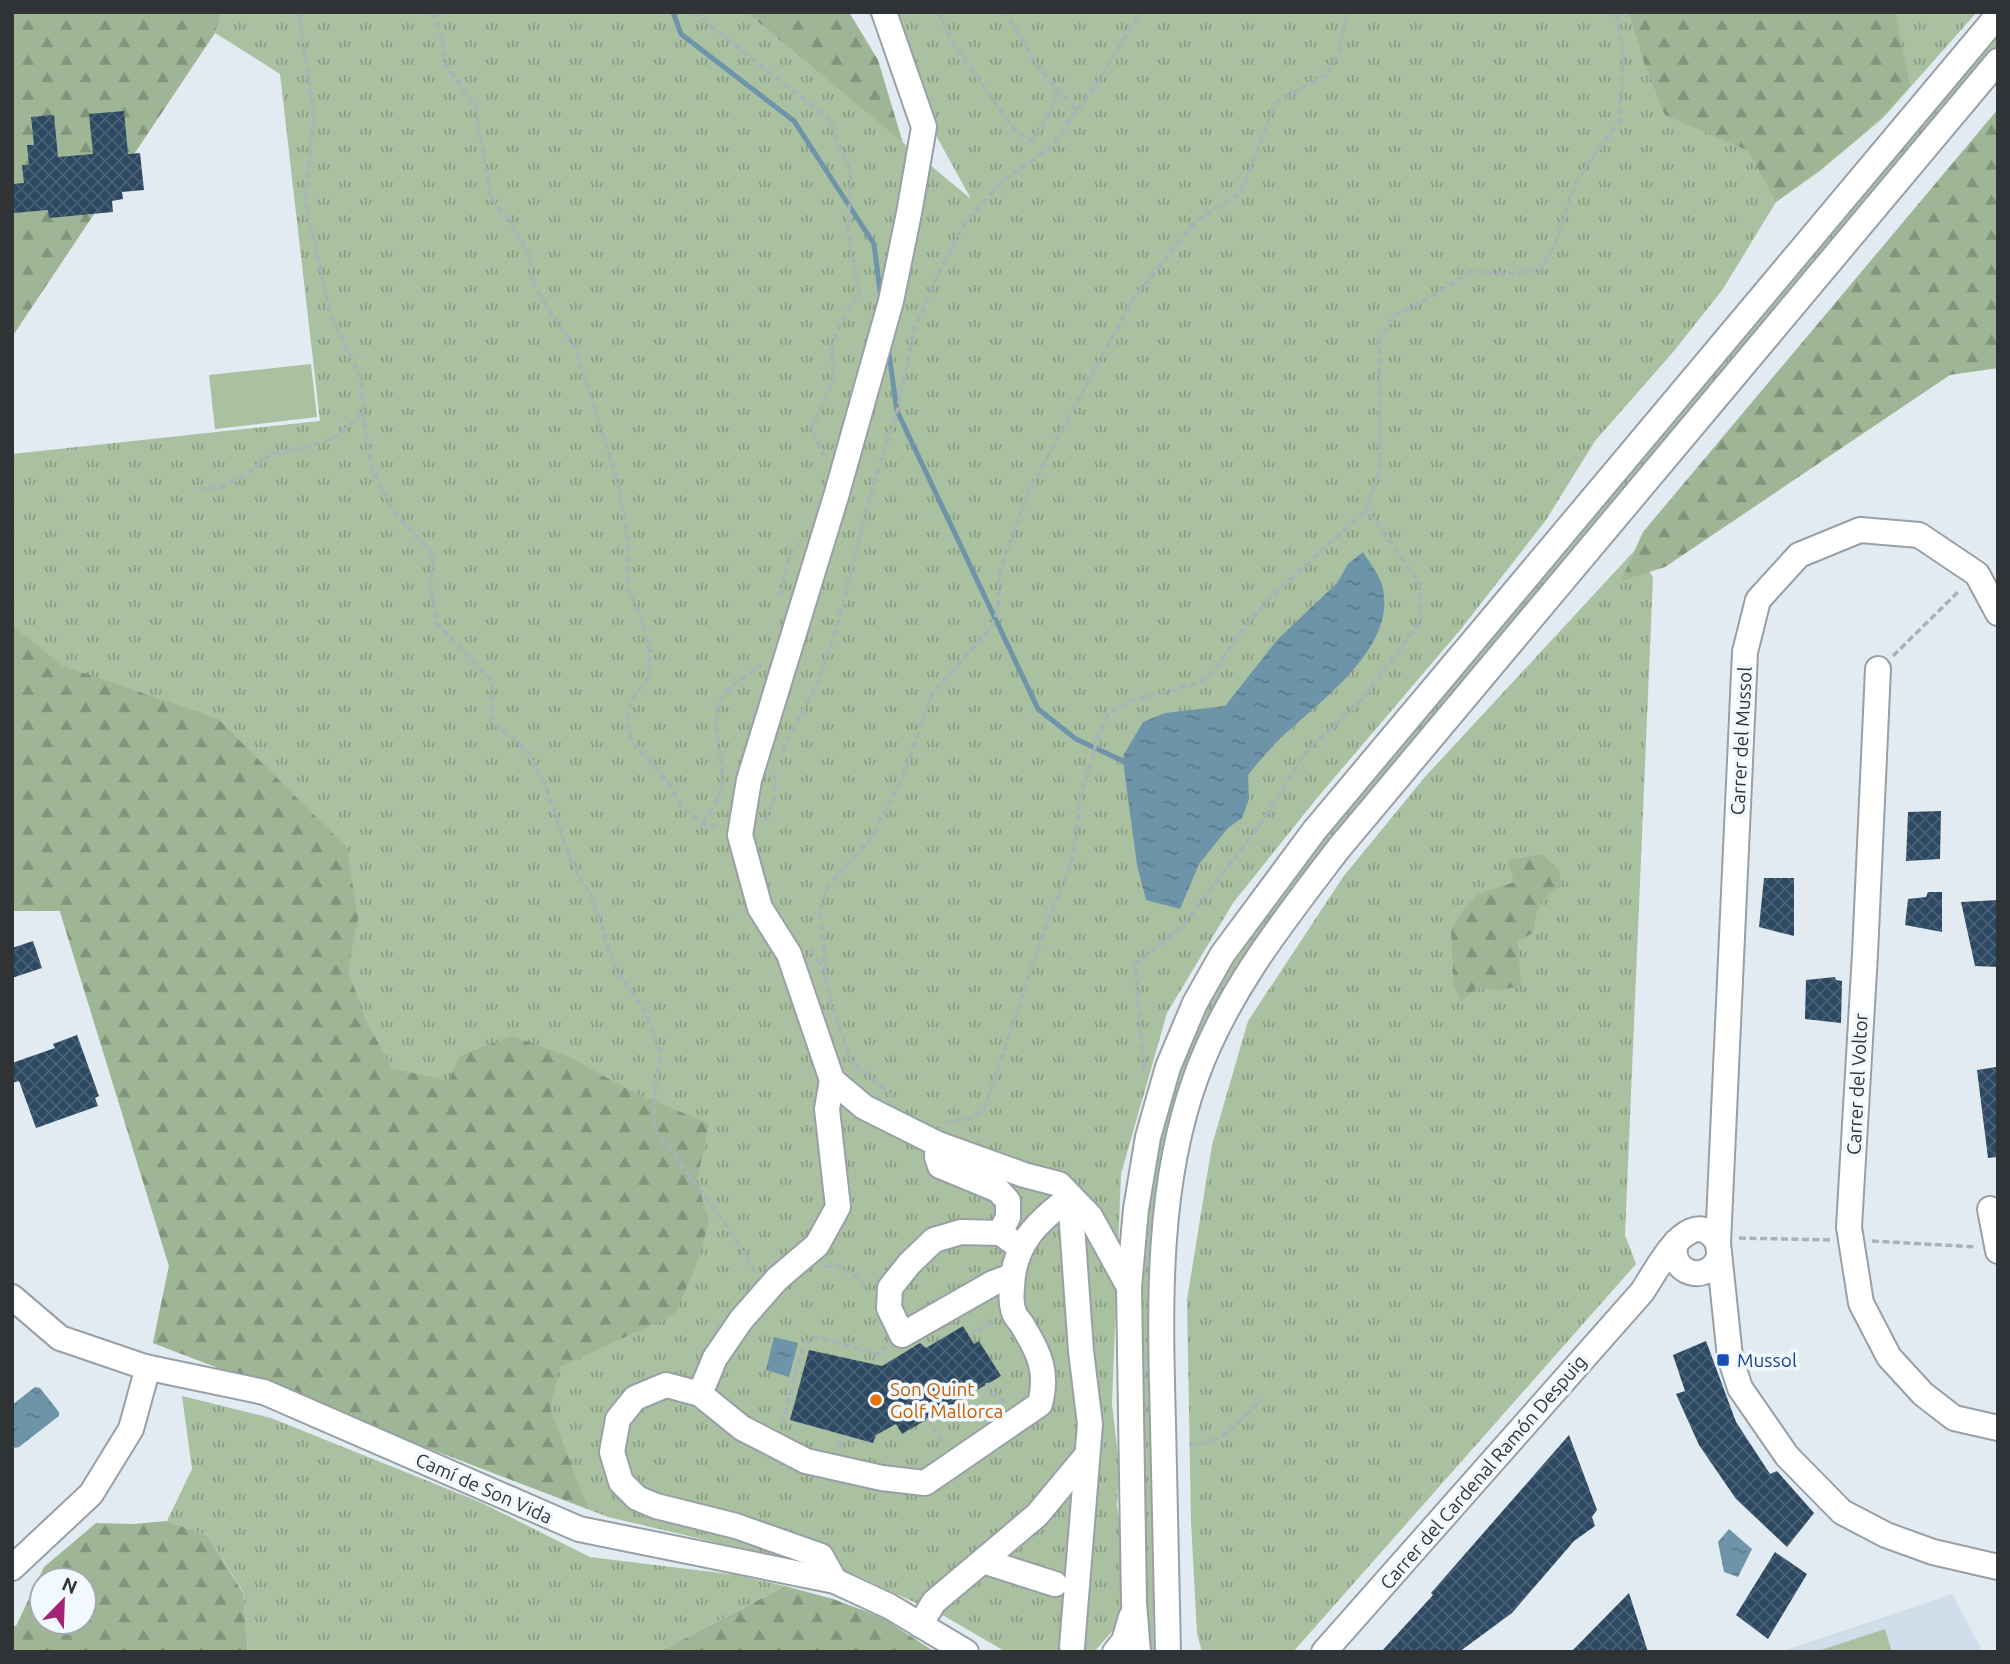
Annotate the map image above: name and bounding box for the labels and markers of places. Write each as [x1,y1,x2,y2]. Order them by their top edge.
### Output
place label: Mussol [1737,1349,1797,1371]
marker: Mussol [1715,1352,1731,1368]
place label: Son Quint Golf Mallorca [890,1378,1003,1422]
marker: Son Quint Golf Mallorca [868,1392,884,1408]

